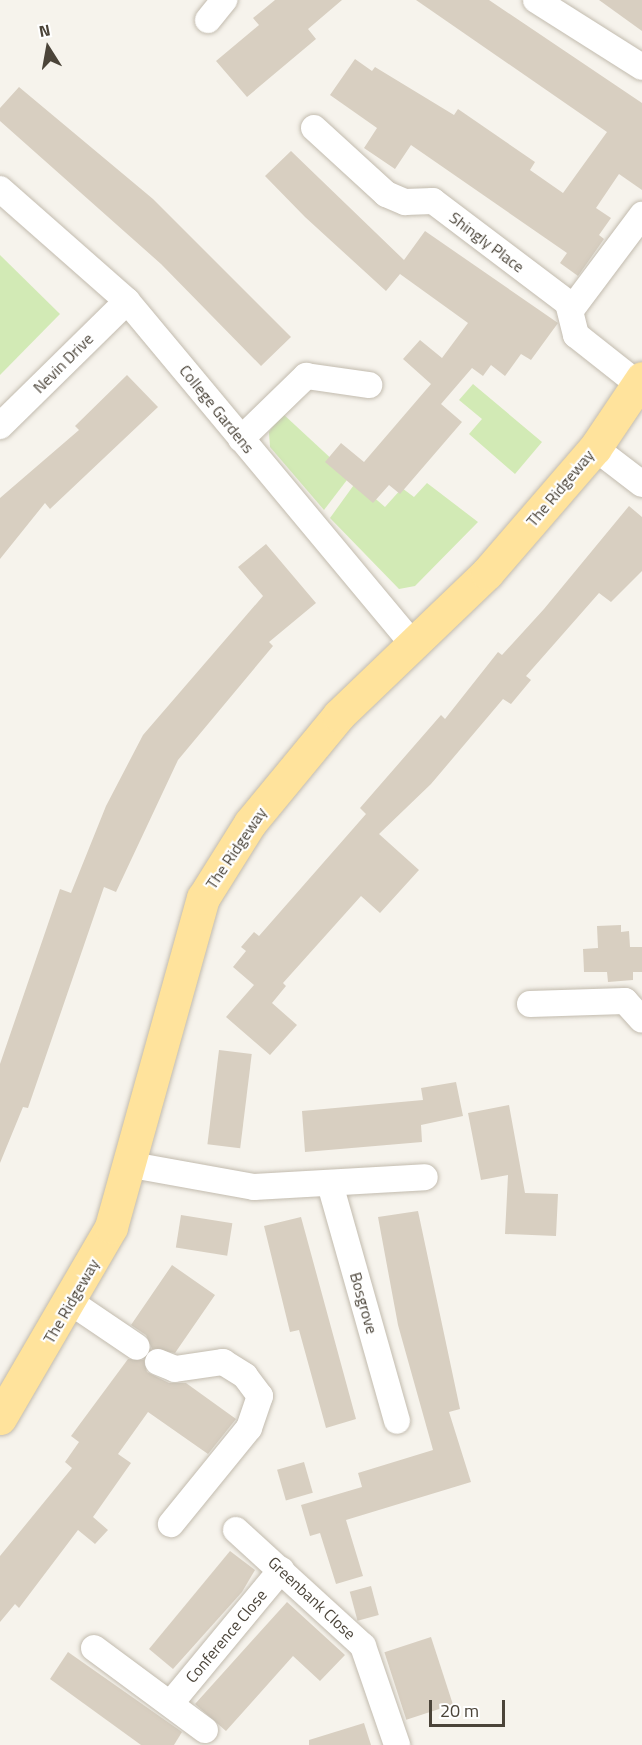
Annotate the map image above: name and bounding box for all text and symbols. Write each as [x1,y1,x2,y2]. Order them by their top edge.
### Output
text: N [37,17,52,43]
north arrow [18,18,78,78]
street label: Shingly Place [446,208,528,276]
street label: Nevin Drive [29,329,97,397]
street label: College Gardens [176,361,258,457]
street label: The Ridgeway [522,446,598,530]
street label: The Ridgeway [202,803,270,893]
street label: The Ridgeway [39,1255,103,1347]
street label: Bosgrove [346,1270,382,1336]
street label: Greenbank Close [264,1553,360,1643]
street label: Conference Close [181,1586,271,1686]
scale bar [432,1688,508,1726]
text: 20 m [440,1697,479,1724]

